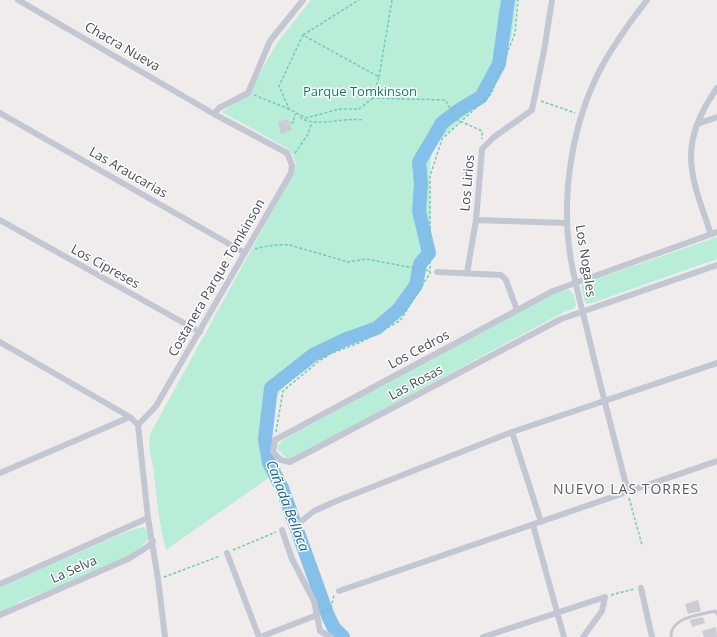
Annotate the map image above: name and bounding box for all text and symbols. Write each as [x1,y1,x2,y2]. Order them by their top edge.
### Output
street label: Chacra Nueva [82,19,162,75]
park label: Parque Tomkinson [303,84,417,100]
street label: Las Araucarias [86,144,170,202]
street label: Los Lirios [458,154,478,212]
street label: Costanera Parque Tomkinson [165,196,269,360]
street label: Los Nogales [572,224,598,298]
street label: Los Cipreses [68,242,142,292]
street label: Los Cedros [386,327,452,373]
street label: Las Rosas [386,362,446,404]
water label: Cañada Bellaca [262,458,312,554]
district label: NUEVO LAS TORRES [553,482,699,498]
street label: La Selva [49,553,99,587]

